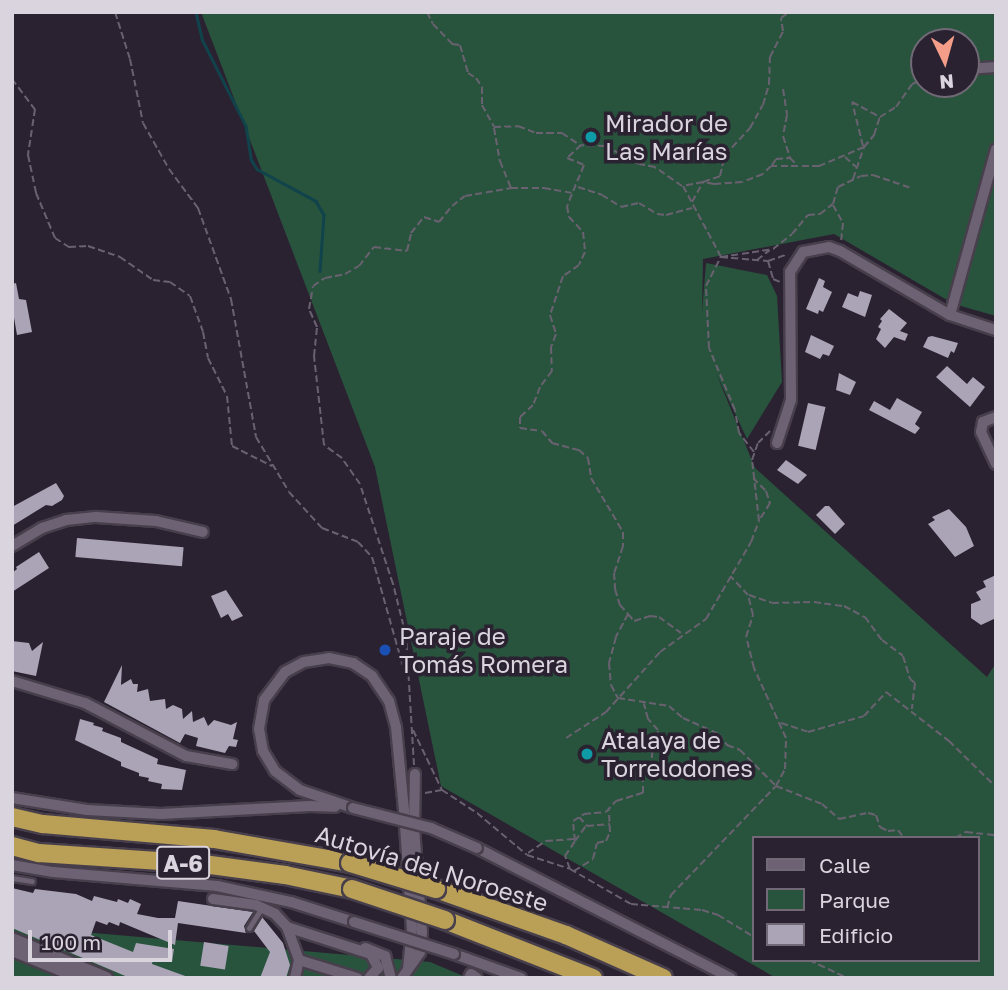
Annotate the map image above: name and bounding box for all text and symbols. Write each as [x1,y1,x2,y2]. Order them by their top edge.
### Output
north arrow [910,28,980,98]
text: N [939,70,955,95]
place label: Mirador de Las Marías [605,109,728,165]
marker: Mirador de Las Marías [583,129,599,145]
place label: Paraje de Tomás Romera [399,622,568,678]
marker: Paraje de Tomás Romera [377,642,393,658]
place label: Atalaya de Torrelodones [601,726,753,782]
marker: Atalaya de Torrelodones [579,746,595,762]
street label: Autovía del Noroeste [312,819,552,917]
legend [752,836,980,962]
road number: A-6 [155,844,211,883]
text: Calle [819,852,871,878]
text: Parque [819,887,890,913]
scale bar [32,916,175,960]
text: Edificio [819,922,893,948]
text: 100 m [41,929,101,955]

